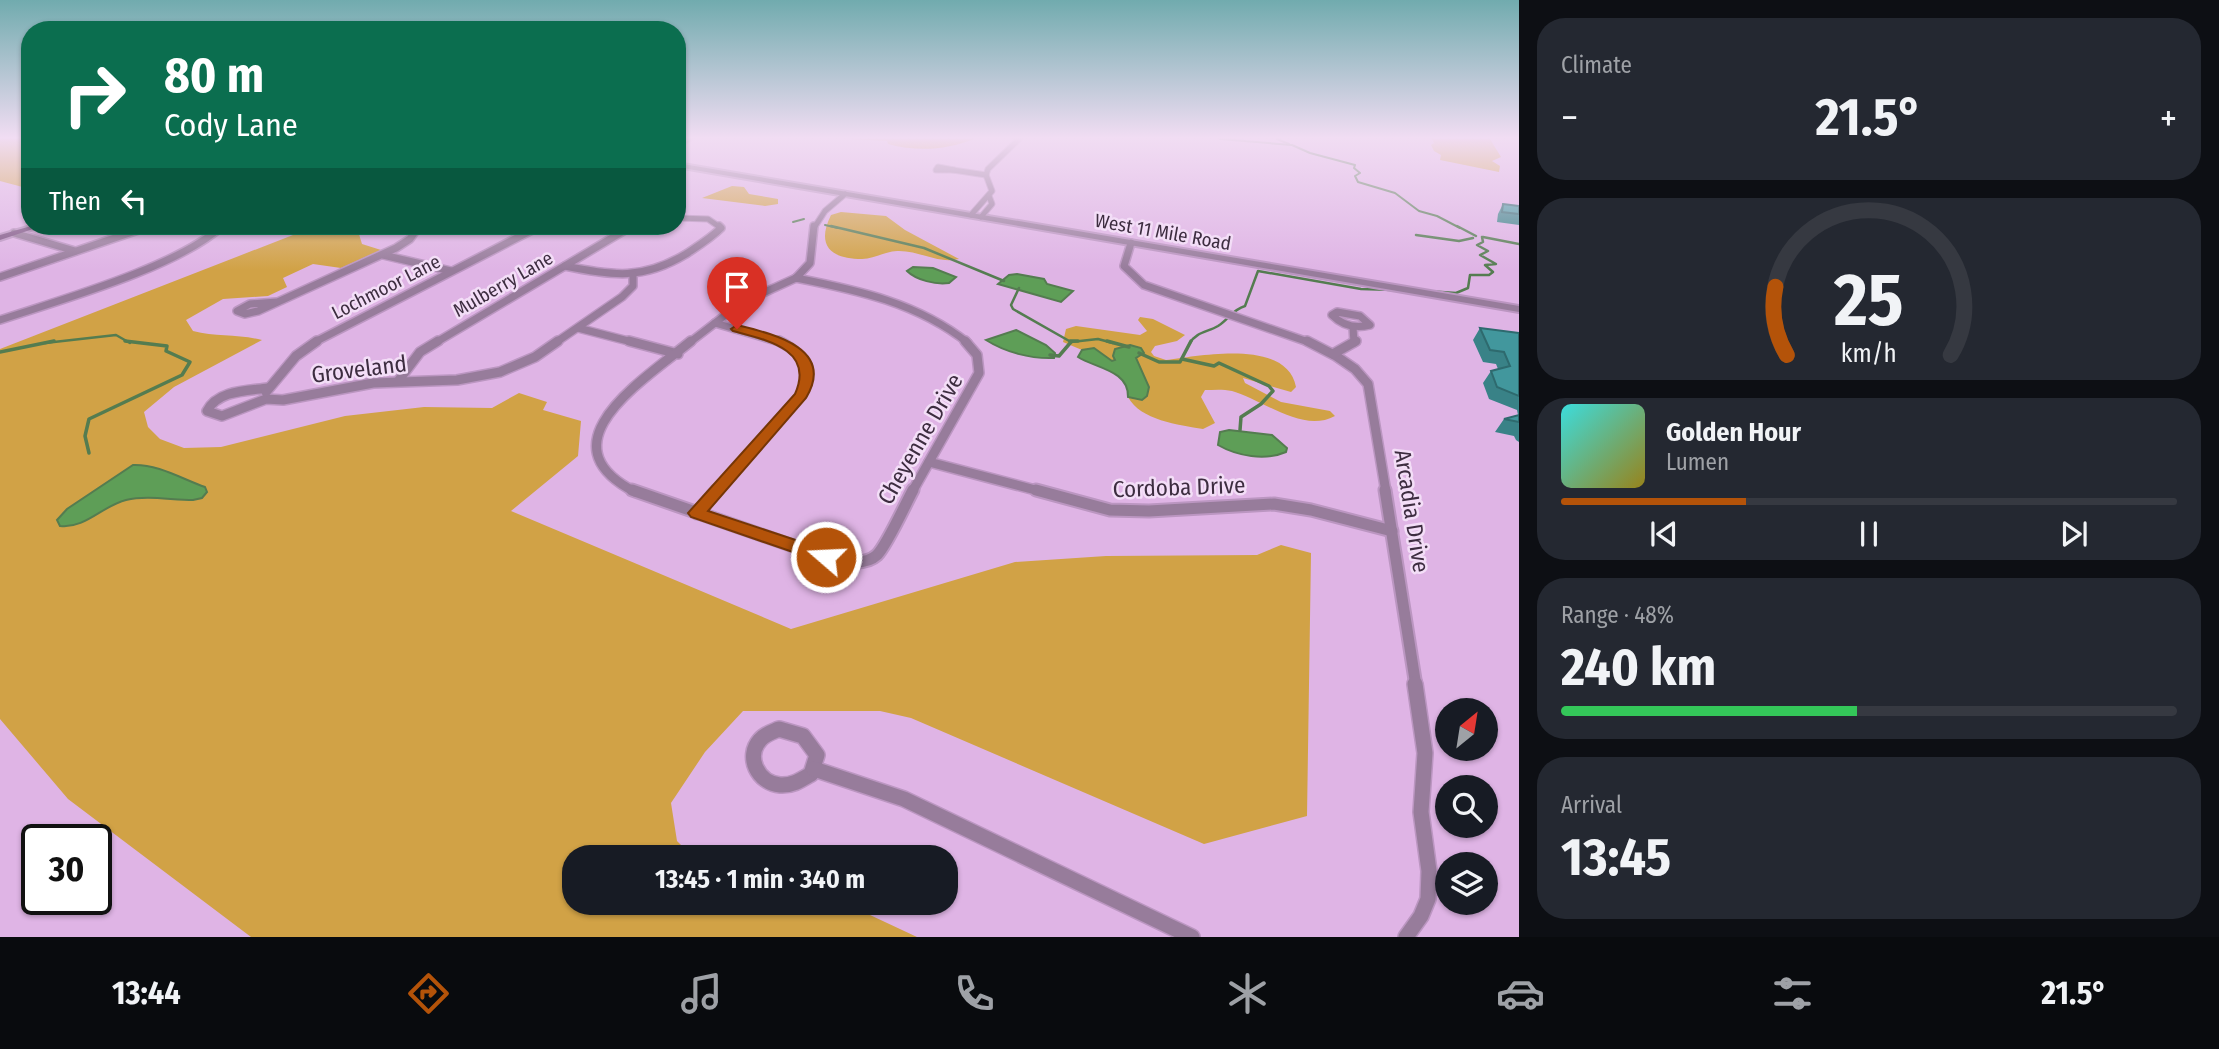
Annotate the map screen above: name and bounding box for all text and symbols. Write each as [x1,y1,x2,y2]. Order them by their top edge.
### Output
text: 80 m [164,46,264,105]
icon: right [49,49,140,140]
text: Climate [1561,51,1632,79]
text: 21.5° [1815,86,1922,149]
text: − [1561,95,1578,141]
text: + [2160,95,2177,141]
text: Cody Lane [164,106,298,144]
icon: left [115,182,153,220]
text: Then [49,186,101,217]
street label: West 11 Mile Road [1093,209,1233,255]
street label: Mulberry Lane [449,246,557,322]
street label: Lochmoor Lane [328,250,444,324]
pin [707,257,767,329]
text: 25 [1833,257,1904,344]
icon: arrive [718,268,756,306]
text: km/h [1841,339,1897,369]
street label: Groveland [310,349,408,389]
street label: Cheyenne Drive [871,369,969,509]
text: Golden Hour [1666,417,1801,448]
street label: Arcadia Drive [1388,448,1436,574]
text: Lumen [1666,448,1729,476]
street label: Cordoba Drive [1112,471,1246,503]
icon: previous [1645,515,1683,553]
icon: pause [1850,515,1888,553]
icon: next [2055,515,2093,553]
position arrow [789,520,863,594]
text: Range · 48% [1561,601,1674,629]
text: 240 km [1561,636,1716,699]
north arrow [1435,698,1498,761]
map controls [1435,698,1498,915]
button: search [1435,775,1498,838]
text: Arrival [1561,791,1622,819]
speed limit sign: 30 [21,824,112,915]
text: 13:45 [1561,826,1671,889]
button: layers [1435,852,1498,915]
text: 13:45 · 1 min · 340 m [655,864,865,895]
icon: directions [404,969,453,1018]
icon: music [677,969,726,1018]
icon: phone [950,969,999,1018]
icon: climate [1223,969,1272,1018]
icon: car [1496,969,1545,1018]
icon: filters [1768,969,1817,1018]
text: 13:44 [112,974,181,1012]
text: 21.5° [2041,974,2107,1012]

